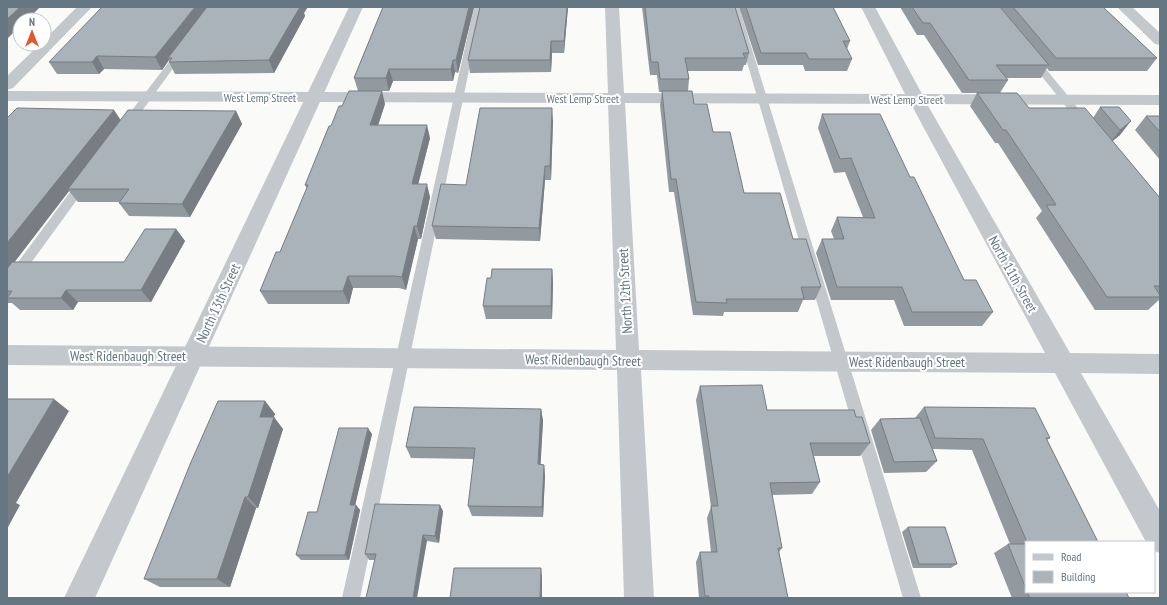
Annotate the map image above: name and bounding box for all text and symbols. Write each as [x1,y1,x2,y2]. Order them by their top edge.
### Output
north arrow [12,12,52,52]
text: N [29,15,35,29]
street label: West Lemp Street [224,90,297,105]
street label: West Lemp Street [547,91,620,106]
street label: West Lemp Street [871,92,944,107]
street label: North 11th Street [984,232,1042,316]
street label: North 12th Street [614,248,636,334]
street label: North 13th Street [192,260,244,345]
street label: West Ridenbaugh Street [70,347,186,365]
street label: West Ridenbaugh Street [525,350,641,370]
street label: West Ridenbaugh Street [849,353,965,371]
legend [1025,541,1155,593]
text: Road [1061,549,1081,564]
text: Building [1061,569,1096,584]

